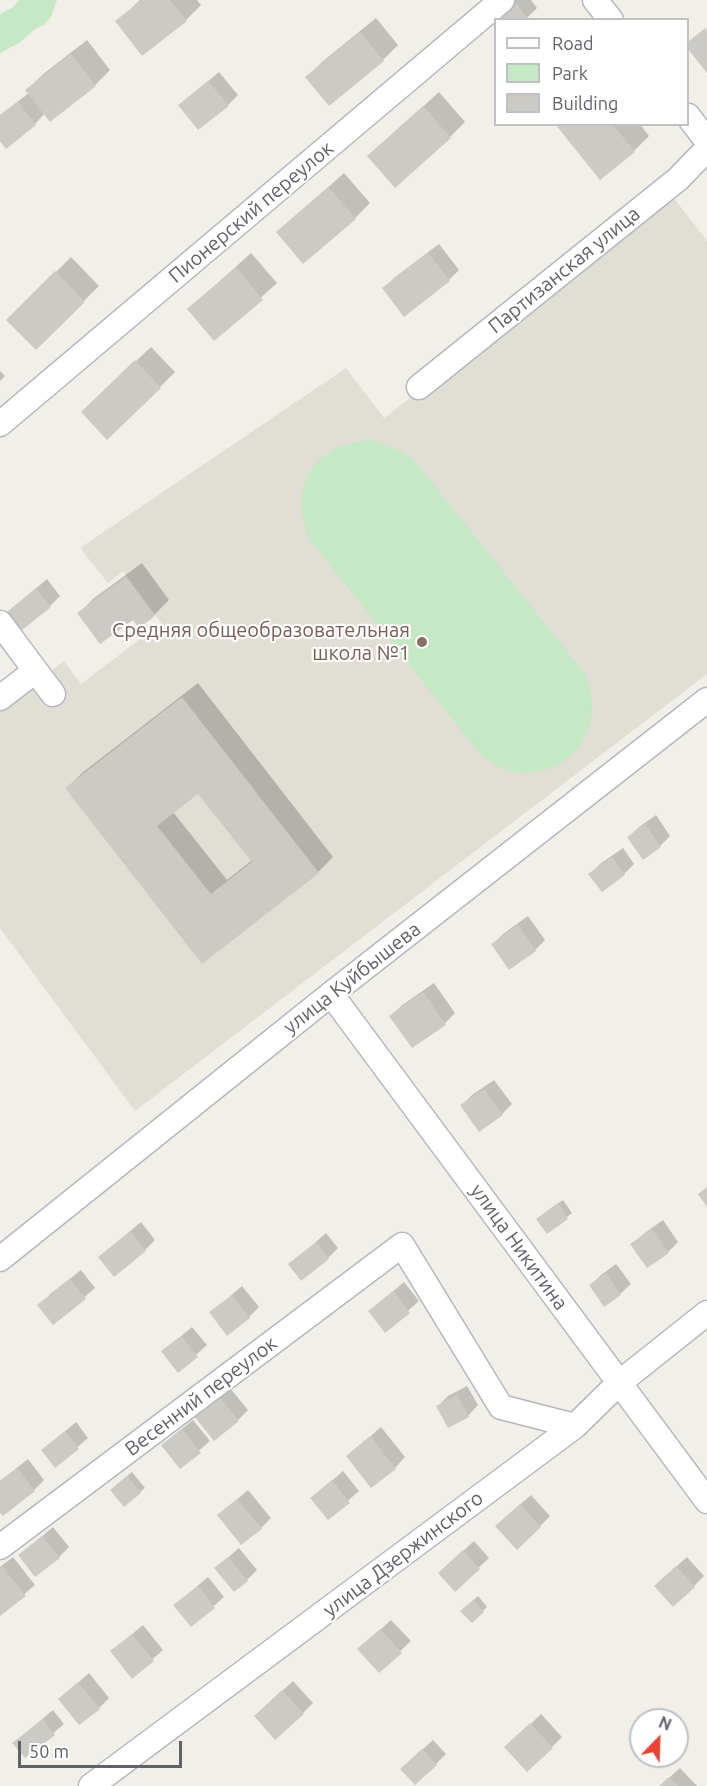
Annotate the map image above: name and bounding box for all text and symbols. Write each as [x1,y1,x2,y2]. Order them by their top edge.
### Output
legend [494,18,689,126]
text: Road [552,33,594,53]
text: Park [552,63,588,83]
text: Building [552,93,618,113]
street label: Пионерский переулок [164,136,338,288]
street label: Партизанская улица [483,202,645,338]
place label: Средняя общеобразовательная школа №1 [112,618,410,665]
marker: Средняя общеобразовательная школа №1 [415,635,429,649]
street label: улица Куйбышева [279,917,425,1039]
street label: улица Никитина [465,1179,573,1315]
street label: Весенний переулок [120,1331,282,1461]
street label: улица Дзержинского [318,1486,488,1622]
north arrow [629,1708,689,1768]
text: N [656,1713,674,1734]
scale bar [21,1729,184,1767]
text: 50 m [29,1741,69,1761]

